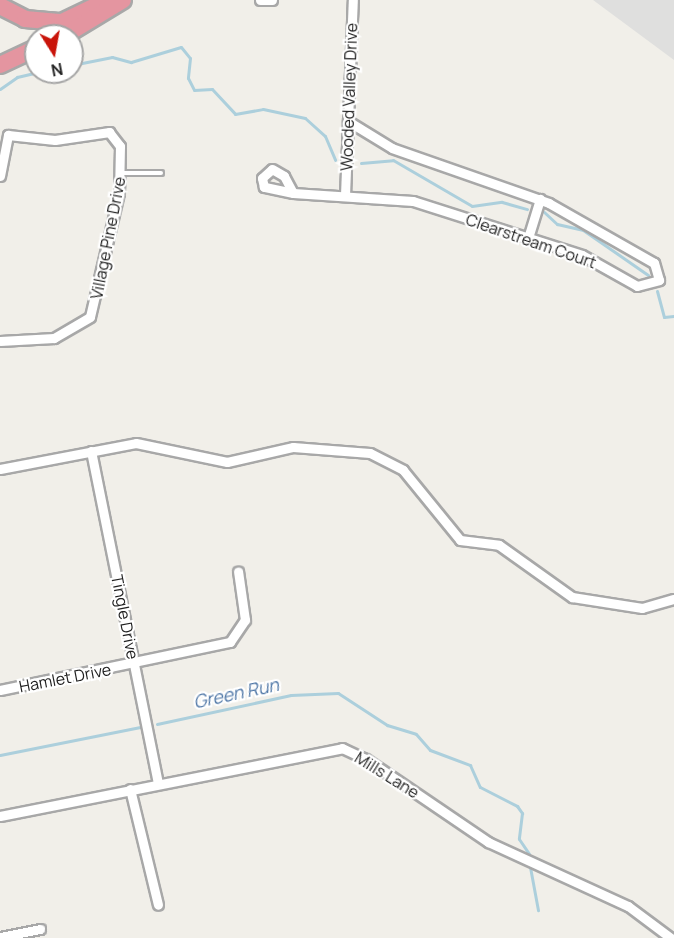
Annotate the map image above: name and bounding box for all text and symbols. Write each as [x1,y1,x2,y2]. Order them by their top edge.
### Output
street label: Wooded Valley Drive [337,23,361,171]
north arrow [24,24,84,84]
text: N [49,58,65,82]
street label: Village Pine Drive [87,175,129,301]
street label: Clearstream Court [463,210,599,272]
street label: Tingle Drive [107,573,143,661]
street label: Hamlet Drive [17,660,113,696]
water label: Green Run [191,673,281,713]
street label: Mills Lane [351,748,423,802]

